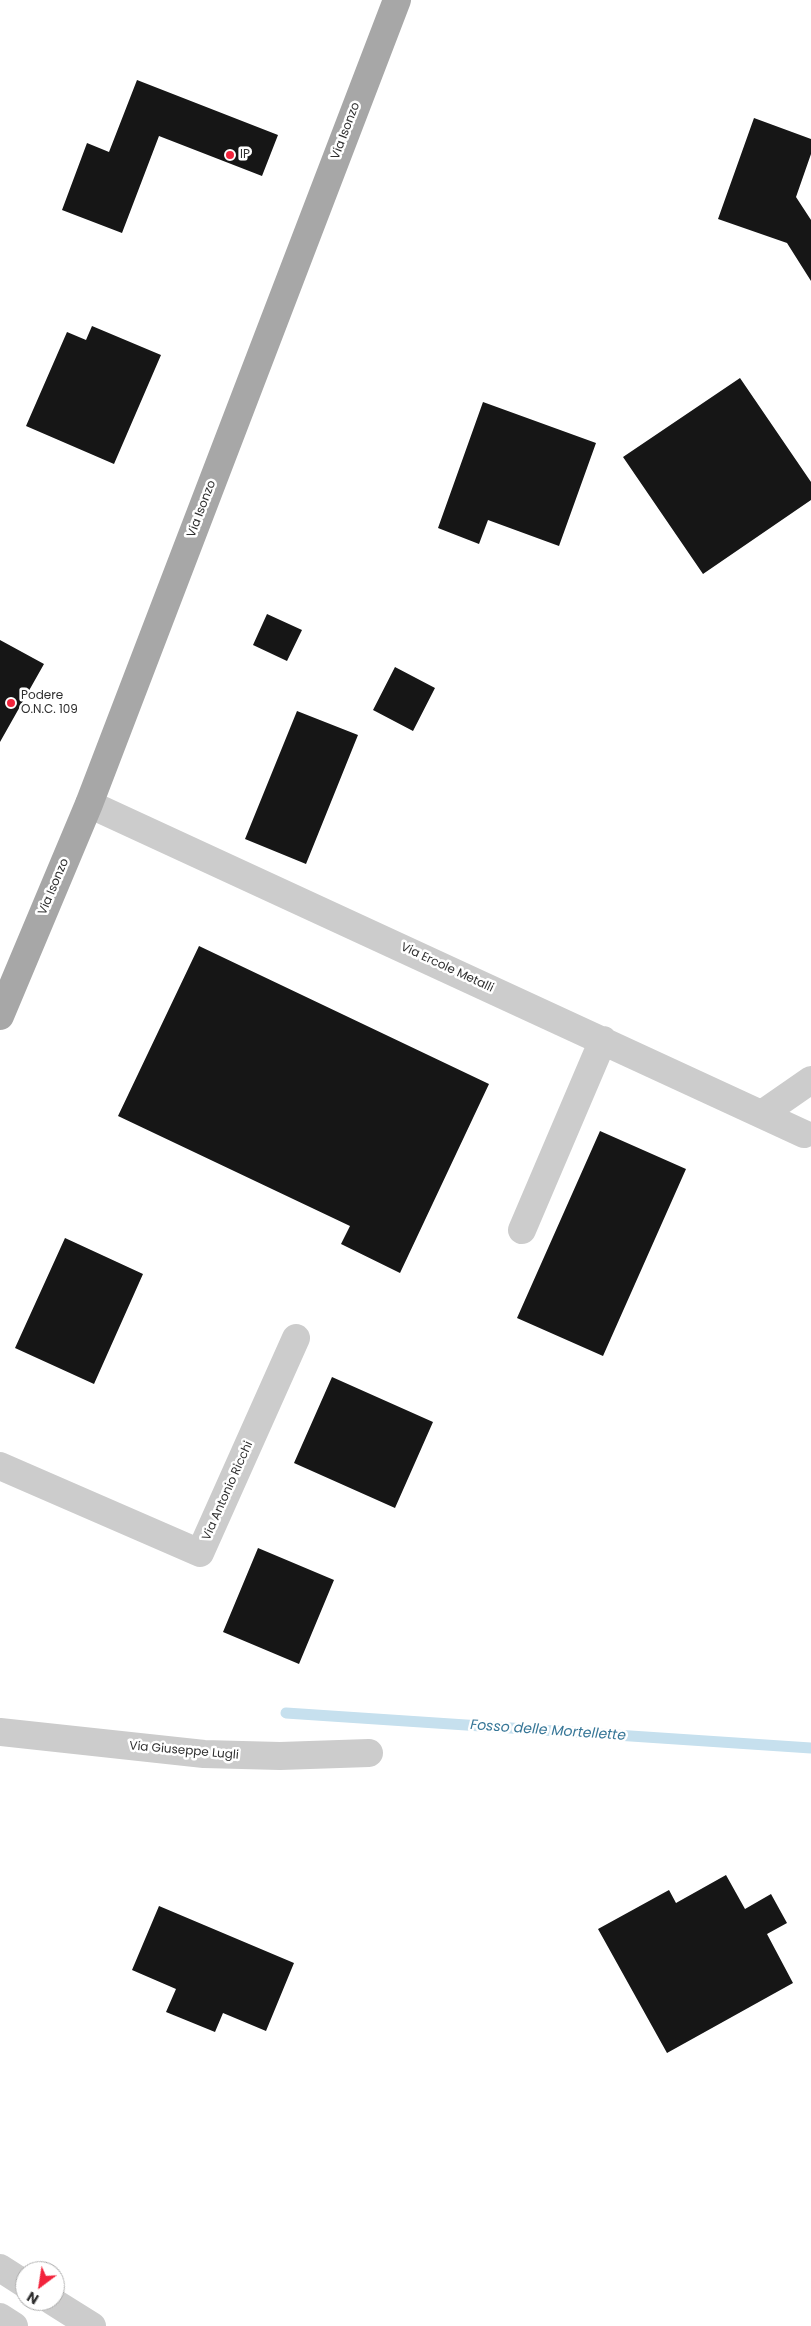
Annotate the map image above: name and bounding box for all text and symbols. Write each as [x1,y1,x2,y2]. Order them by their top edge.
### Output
street label: Via Isonzo [329,100,363,162]
place label: IP [240,148,250,162]
marker: IP [224,149,236,161]
street label: Via Isonzo [185,478,219,540]
place label: Podere O.N.C. 109 [21,689,78,717]
marker: Podere O.N.C. 109 [5,697,17,709]
street label: Via Isonzo [36,857,72,917]
street label: Via Ercole Metalli [398,940,496,996]
street label: Via Antonio Ricchi [200,1439,256,1543]
water label: Fosso delle Mortellette [470,1717,626,1745]
street label: Via Giuseppe Lugli [129,1739,239,1763]
north arrow [15,2261,65,2311]
text: N [23,2287,42,2309]

